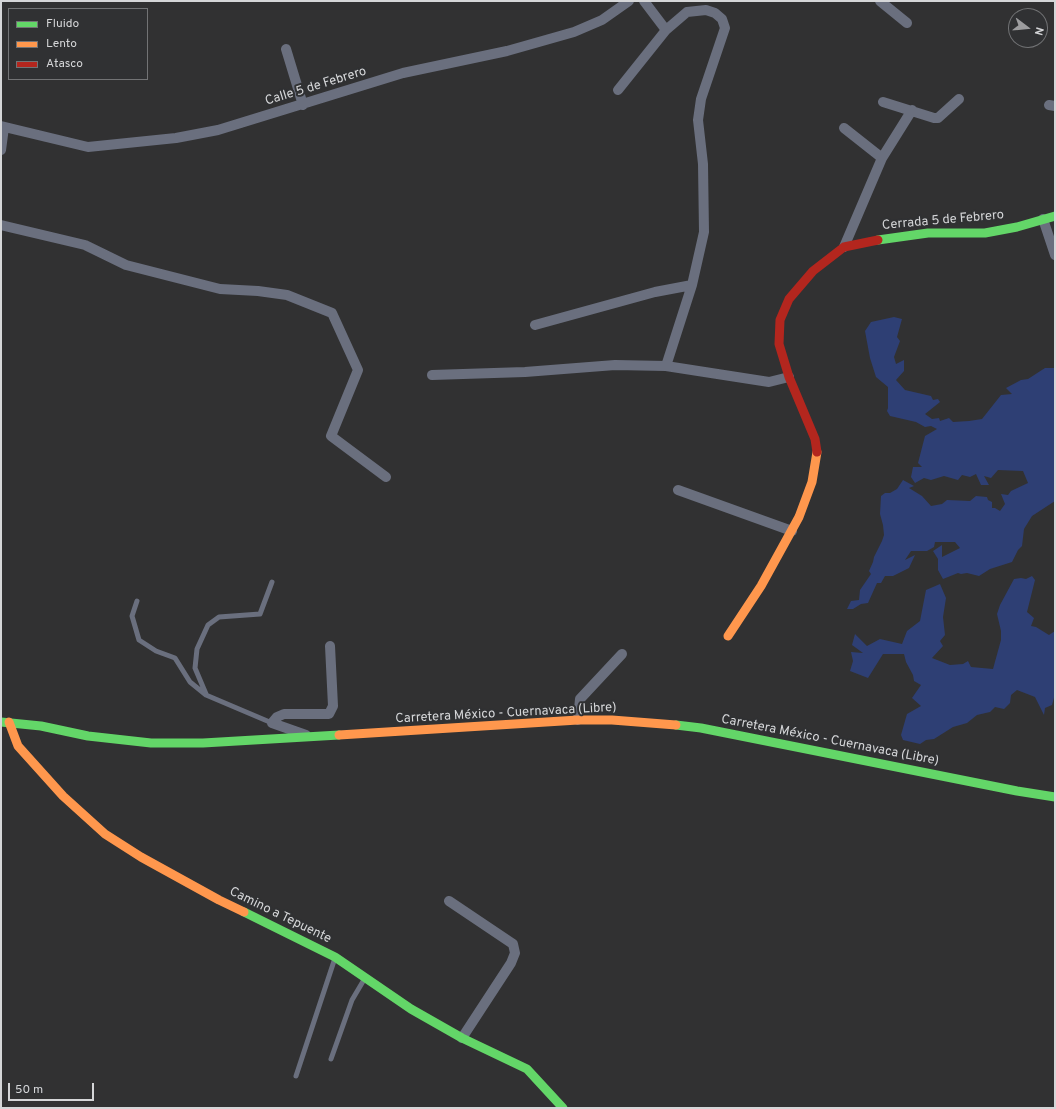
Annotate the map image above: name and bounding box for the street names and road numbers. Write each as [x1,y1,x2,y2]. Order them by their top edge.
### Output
street label: Calle 5 de Febrero [264,64,368,110]
street label: Cerrada 5 de Febrero [881,208,1005,234]
street label: Carretera México - Cuernavaca (Libre) [395,700,617,728]
street label: Carretera México - Cuernavaca (Libre) [720,712,940,770]
street label: Camino a Tepuente [226,885,334,947]

